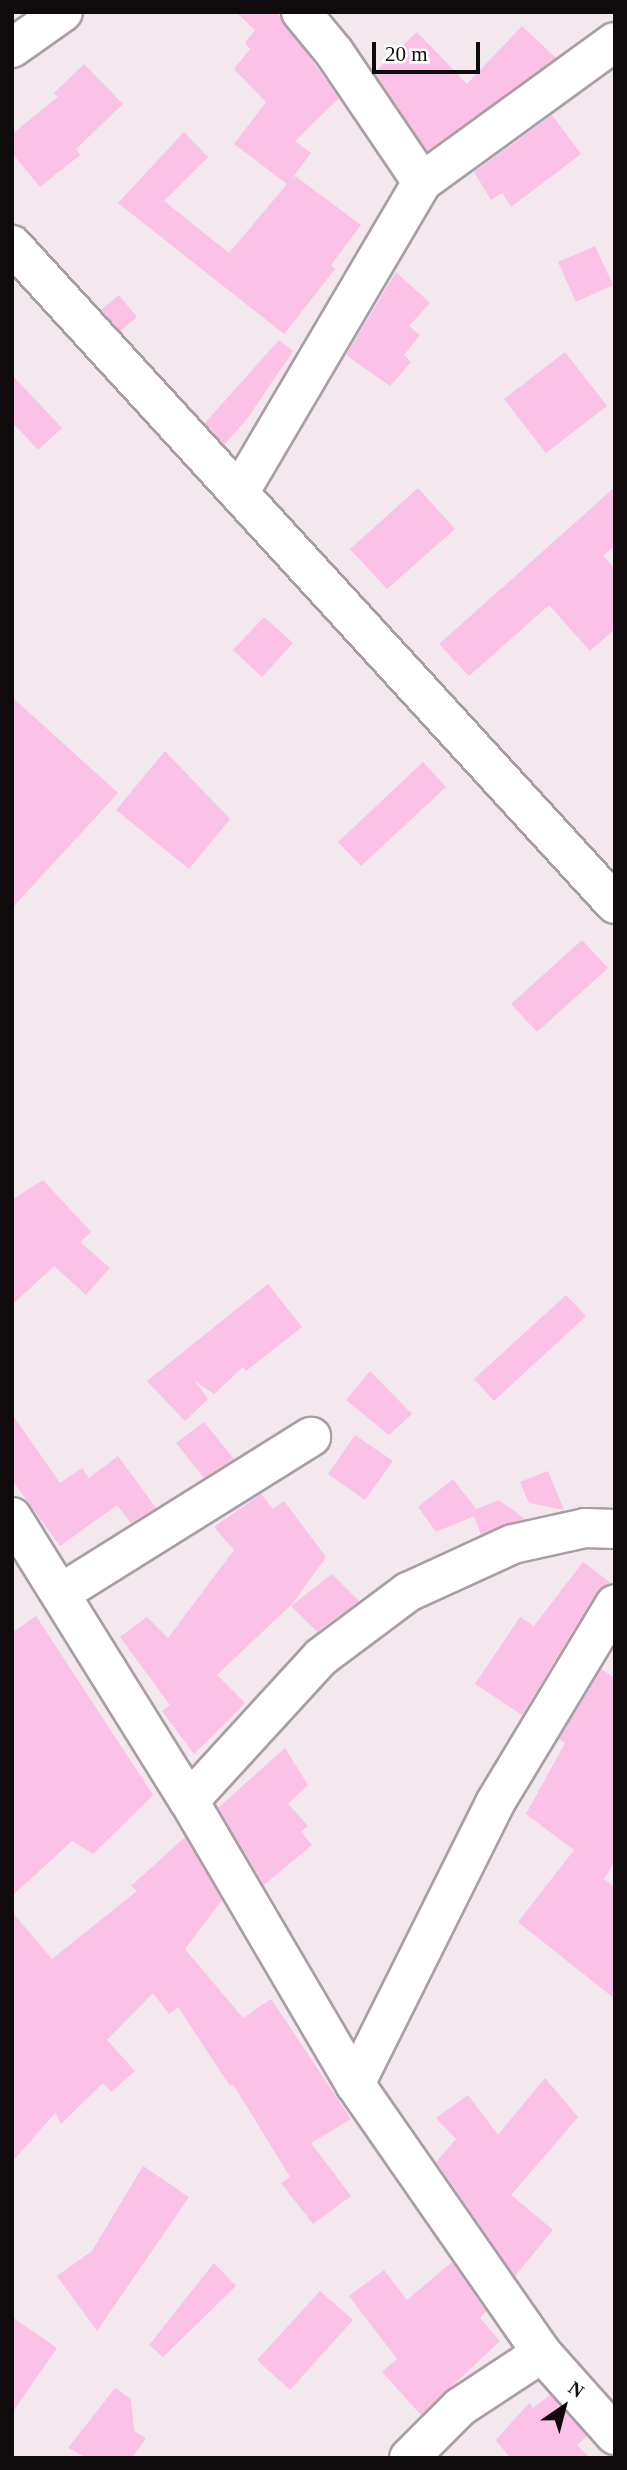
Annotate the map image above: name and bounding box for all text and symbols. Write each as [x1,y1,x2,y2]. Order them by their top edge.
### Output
scale bar [375,28,484,72]
text: 20 m [385,42,428,66]
north arrow [529,2372,599,2442]
text: N [565,2377,588,2402]

